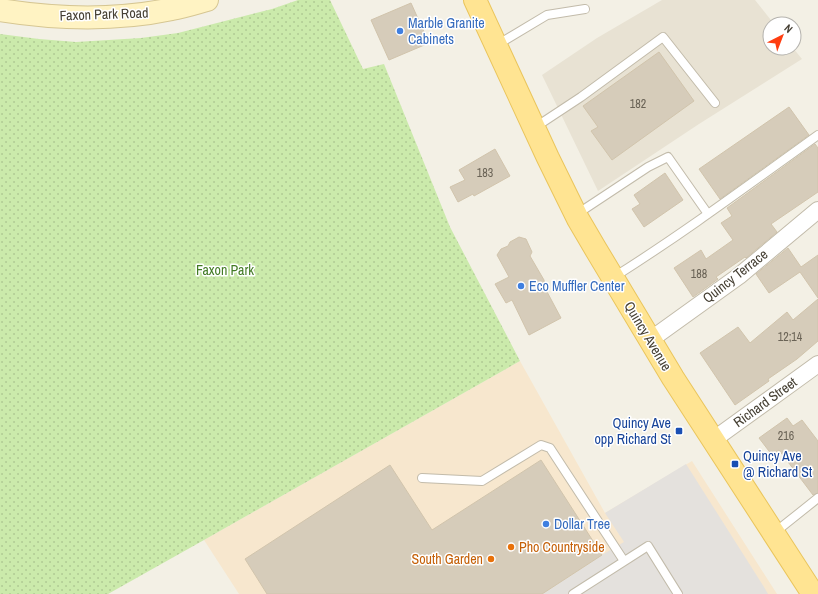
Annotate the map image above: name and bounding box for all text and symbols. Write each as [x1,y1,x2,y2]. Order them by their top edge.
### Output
street label: Faxon Park Road [59,3,149,25]
place label: Marble Granite Cabinets [408,14,485,48]
north arrow [762,16,802,56]
text: N [782,21,796,36]
marker: Marble Granite Cabinets [395,26,405,36]
house number: 182 [630,96,646,112]
house number: 183 [477,165,493,181]
street label: Quincy Terrace [699,245,771,307]
park label: Faxon Park [196,261,254,279]
house number: 188 [691,266,707,282]
place label: Eco Muffler Center [529,277,625,295]
marker: Eco Muffler Center [516,281,526,291]
street label: Quincy Avenue [620,298,676,374]
house number: 12;14 [778,329,803,345]
street label: Richard Street [730,373,800,431]
place label: Quincy Ave opp Richard St [594,414,671,448]
marker: Quincy Ave opp Richard St [674,426,684,436]
house number: 216 [778,428,794,444]
place label: Quincy Ave @ Richard St [743,447,812,481]
marker: Quincy Ave @ Richard St [730,459,740,469]
place label: Dollar Tree [554,515,610,533]
marker: Dollar Tree [541,519,551,529]
place label: Pho Countryside [519,538,605,556]
marker: Pho Countryside [506,542,516,552]
place label: South Garden [412,550,483,568]
marker: South Garden [486,554,496,564]

